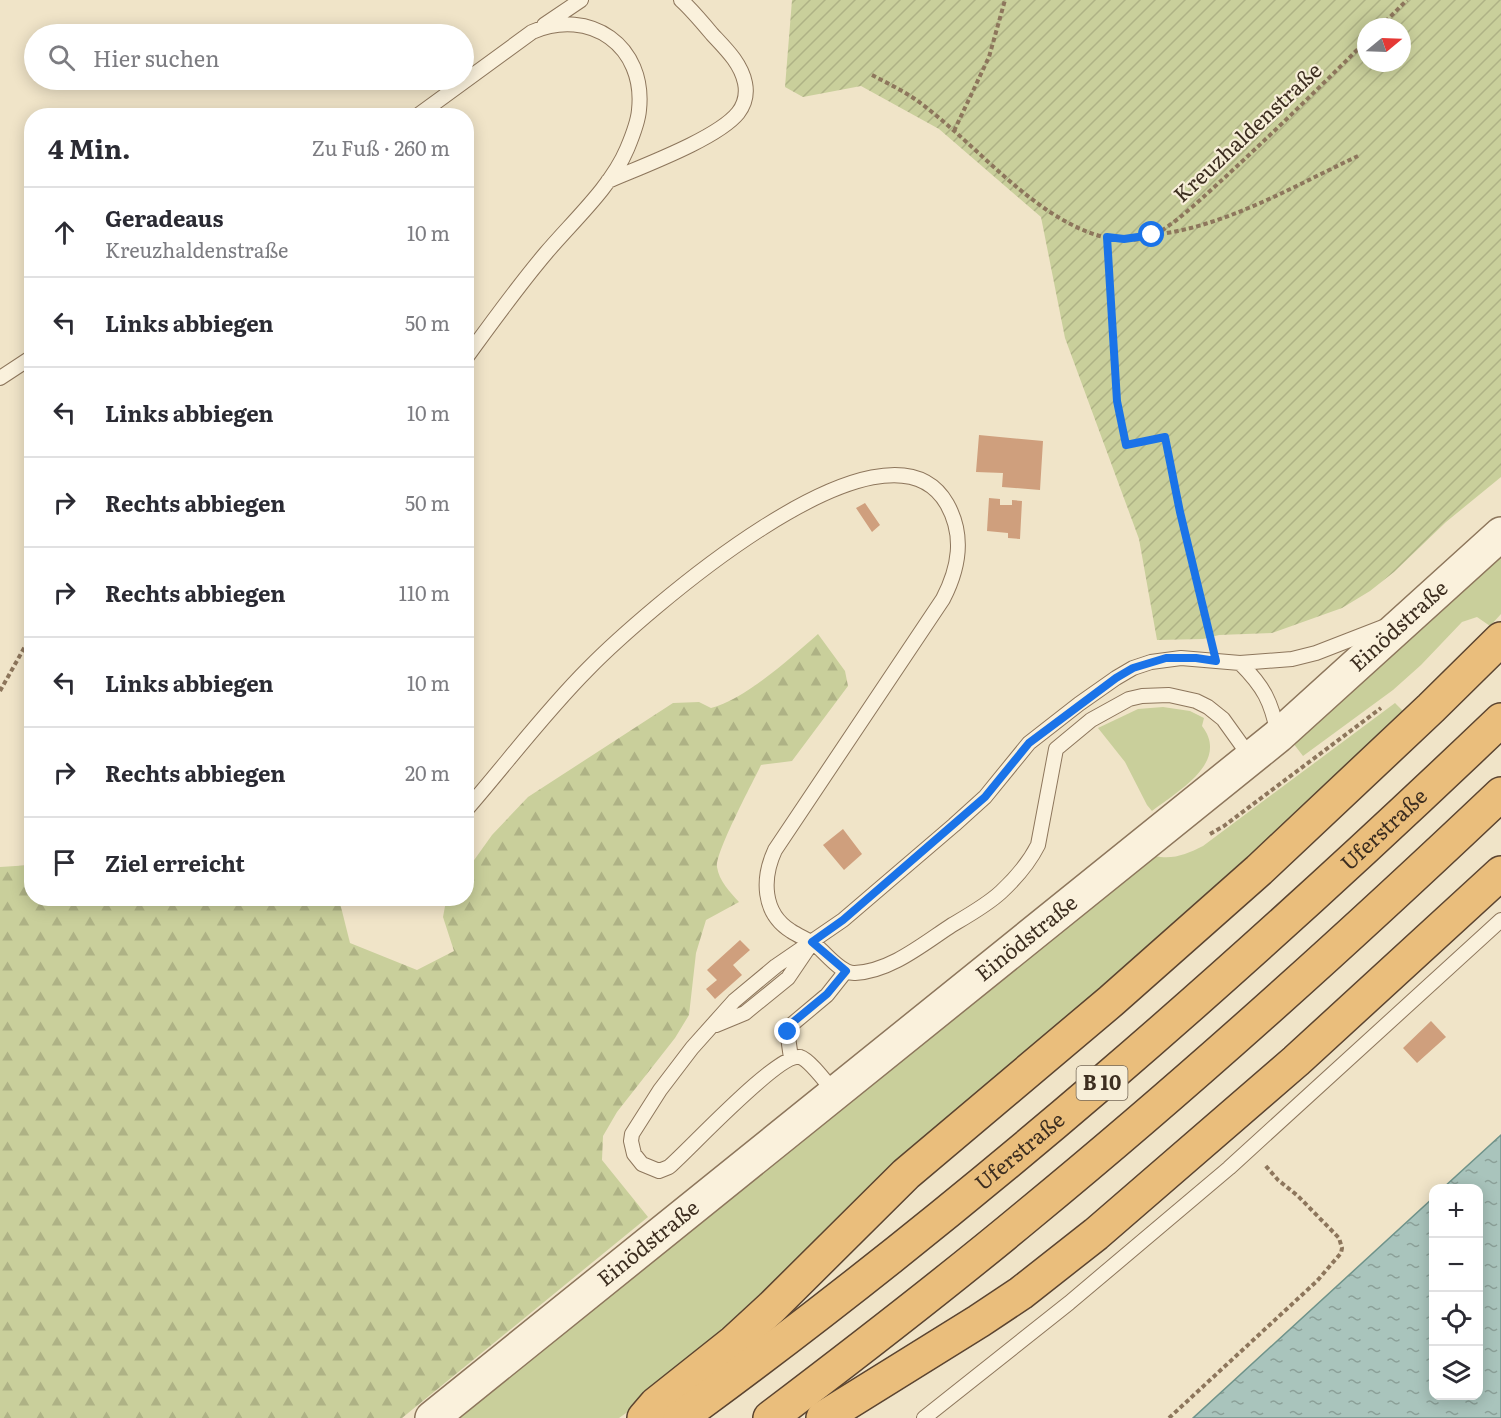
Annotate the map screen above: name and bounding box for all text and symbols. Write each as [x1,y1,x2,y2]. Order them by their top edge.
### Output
north arrow [1357,18,1411,72]
search box [24,24,474,90]
icon: search [45,41,78,74]
text: Hier suchen [93,41,220,74]
street label: Kreuzhaldenstraße [1165,54,1327,208]
text: 4 Min. [48,128,131,167]
text: Zu Fuß · 260 m [312,132,450,162]
text: Geradeaus [105,201,223,234]
icon: ahead [48,216,81,249]
text: 10 m [407,217,450,247]
route start [1138,221,1164,247]
text: Kreuzhaldenstraße [105,234,288,264]
icon: left [48,306,81,339]
text: Links abbiegen [105,306,274,339]
text: 50 m [405,307,450,337]
icon: left [48,396,81,429]
text: Links abbiegen [105,396,274,429]
text: 10 m [407,397,450,427]
icon: right [48,486,81,519]
text: Rechts abbiegen [105,486,285,519]
text: 50 m [405,487,450,517]
street label: Einödstraße [1341,572,1453,677]
icon: right [48,576,81,609]
text: Rechts abbiegen [105,576,285,609]
text: 110 m [399,577,450,607]
icon: left [48,666,81,699]
text: Links abbiegen [105,666,274,699]
text: 10 m [407,667,450,697]
icon: right [48,756,81,789]
text: Rechts abbiegen [105,756,285,789]
text: 20 m [405,757,450,787]
street label: Uferstraße [1332,780,1433,876]
icon: arrive [48,846,81,879]
text: Ziel erreicht [105,846,245,879]
street label: Einödstraße [968,886,1083,987]
route end [774,1018,800,1044]
road number: B 10 [1076,1066,1128,1100]
street label: Uferstraße [967,1103,1070,1196]
map controls [1429,1184,1483,1400]
button: + [1429,1184,1483,1238]
street label: Einödstraße [589,1191,705,1292]
button: − [1429,1238,1483,1292]
button: locate [1429,1292,1483,1346]
button: layers [1429,1346,1483,1400]

